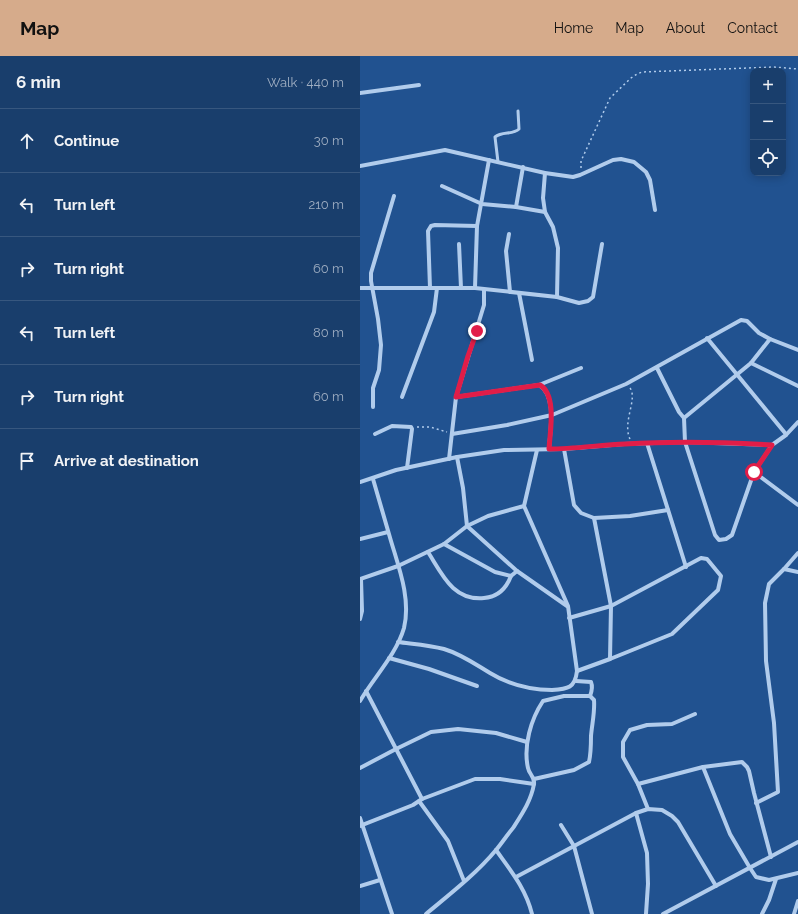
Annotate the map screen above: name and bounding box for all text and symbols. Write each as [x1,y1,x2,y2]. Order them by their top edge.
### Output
text: Map [20,17,59,39]
text: Home [554,20,593,36]
text: Map [615,20,644,36]
text: About [666,20,705,36]
text: Contact [727,20,778,36]
map controls [750,68,786,176]
button: + [750,68,786,104]
text: 6 min [16,72,61,92]
text: Walk · 440 m [267,75,344,90]
button: − [750,104,786,140]
icon: ahead [16,130,38,152]
text: Continue [54,132,119,150]
text: 30 m [314,133,344,148]
button: locate [750,140,786,176]
icon: left [16,194,38,216]
text: Turn left [54,196,115,214]
text: 210 m [308,197,344,212]
icon: right [16,258,38,280]
text: Turn right [54,260,124,278]
text: 60 m [313,261,344,276]
icon: left [16,322,38,344]
route end [468,322,486,340]
text: Turn left [54,324,115,342]
text: 80 m [313,325,344,340]
icon: right [16,386,38,408]
text: Turn right [54,388,124,406]
text: 60 m [313,389,344,404]
icon: arrive [16,450,38,472]
text: Arrive at destination [54,452,199,470]
route start [745,463,763,481]

